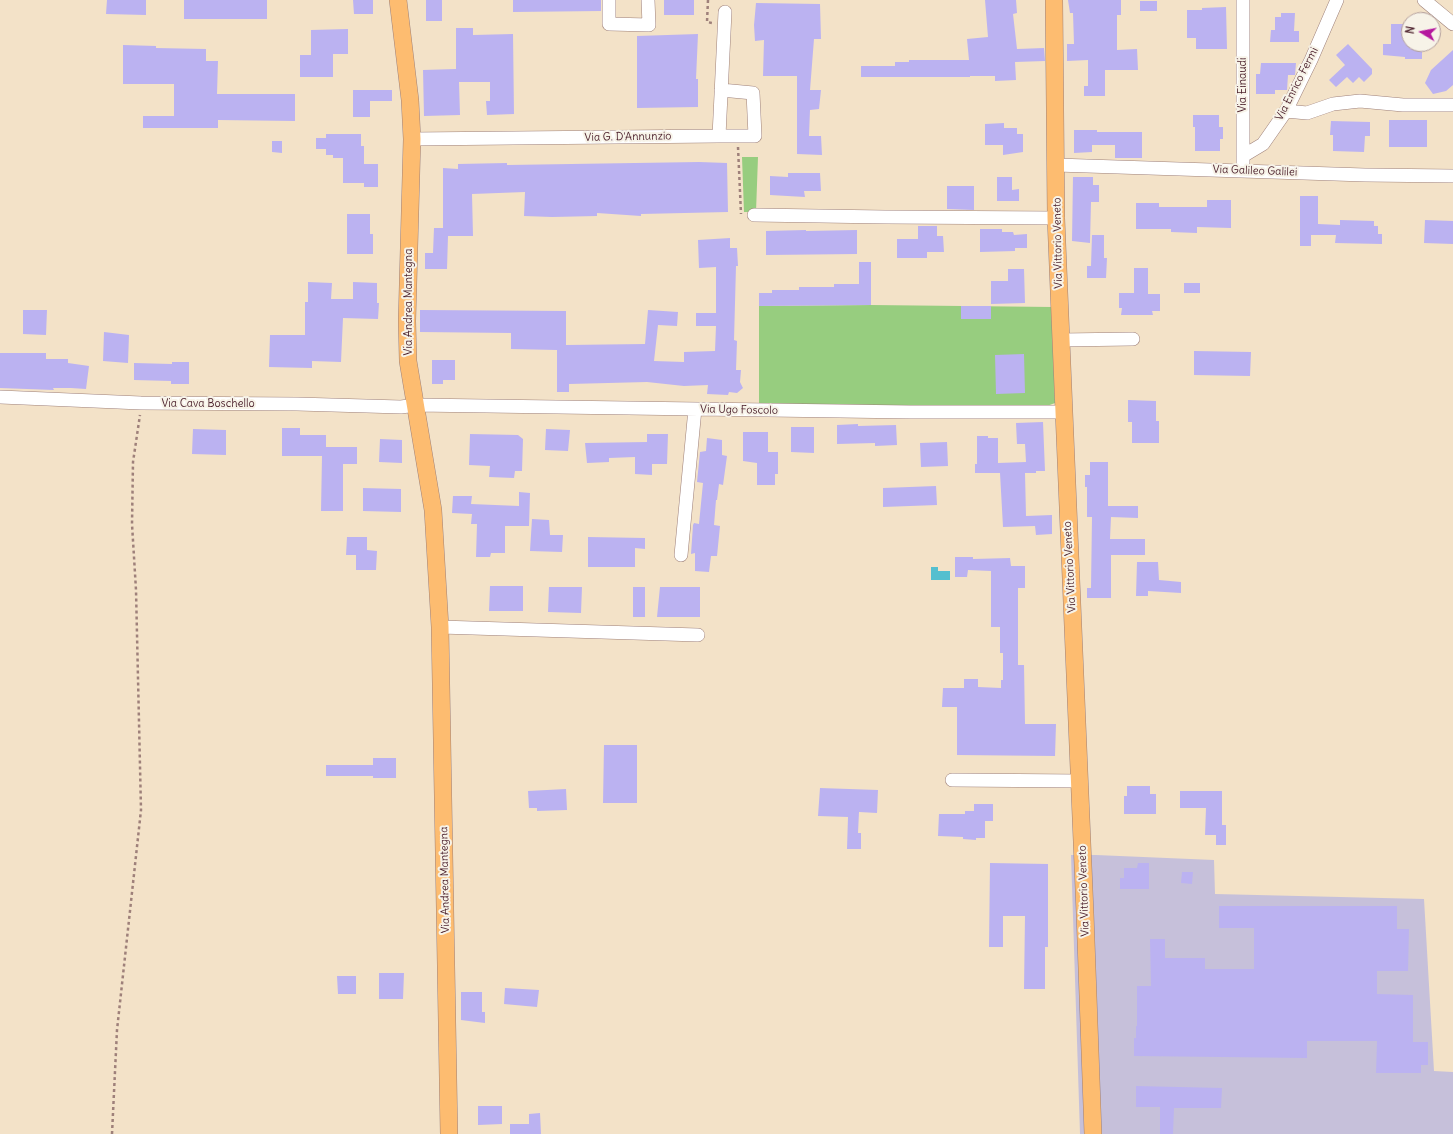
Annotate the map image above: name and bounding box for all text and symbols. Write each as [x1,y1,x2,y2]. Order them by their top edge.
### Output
north arrow [1401,12,1441,52]
text: N [1403,25,1418,35]
street label: Via Enrico Fermi [1273,45,1321,123]
street label: Via Einaudi [1236,57,1250,113]
street label: Via G. D'Annunzio [584,130,672,144]
street label: Via Galileo Galilei [1213,163,1297,179]
street label: Via Vittorio Veneto [1051,197,1065,289]
street label: Via Andrea Mantegna [402,249,416,355]
street label: Via Cava Boschello [161,397,255,411]
street label: Via Ugo Foscolo [700,403,778,417]
street label: Via Vittorio Veneto [1061,521,1079,613]
street label: Via Andrea Mantegna [437,826,453,934]
street label: Via Vittorio Veneto [1076,845,1092,937]

